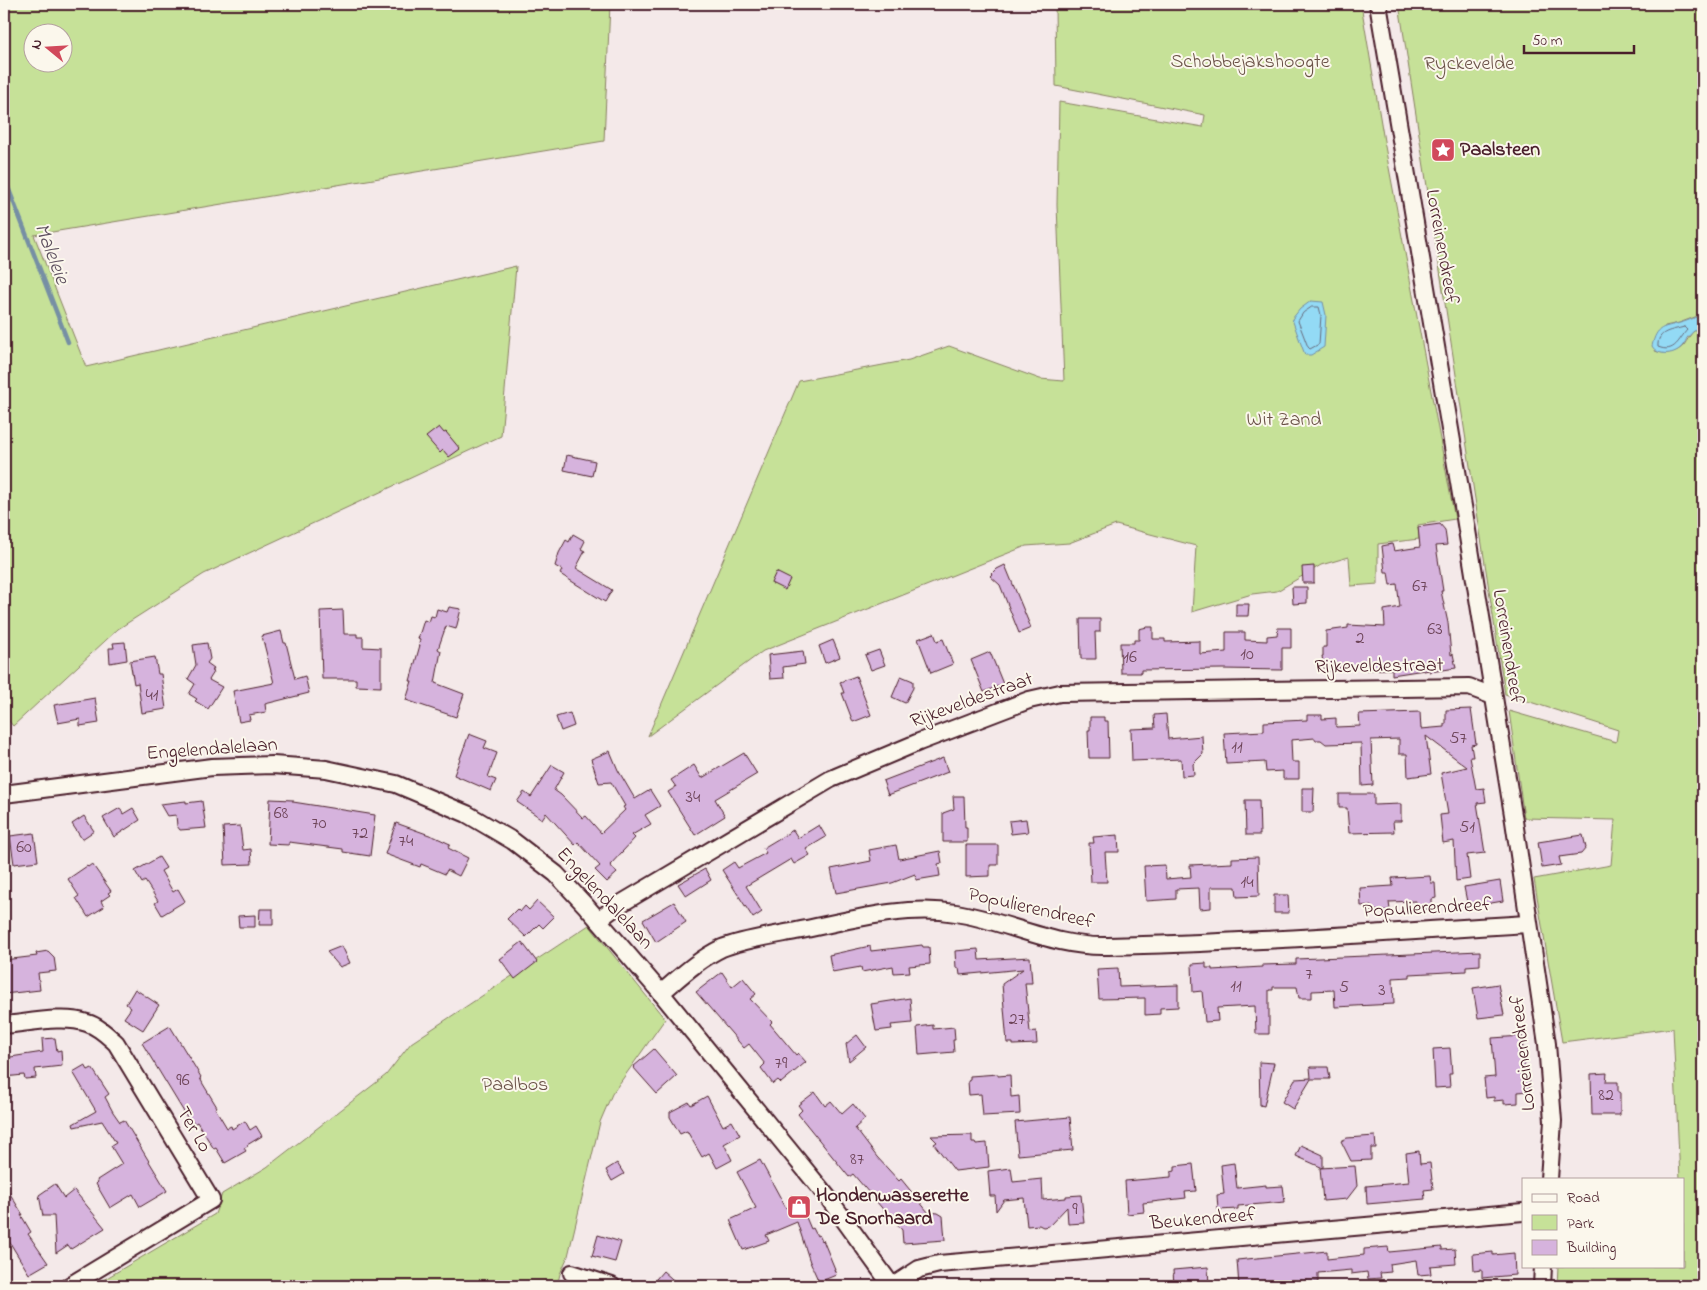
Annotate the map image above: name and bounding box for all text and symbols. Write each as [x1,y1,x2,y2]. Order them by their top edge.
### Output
north arrow [22,22,72,72]
scale bar [1524,22,1634,54]
text: 50 m [1532,30,1563,52]
text: N [26,37,49,52]
park label: Schobbejakshoogte [1170,48,1330,78]
park label: Ryckevelde [1424,50,1514,79]
place label: Paalsteen [1460,136,1540,165]
place icon: Paalsteen [1430,137,1456,163]
street label: Lorreinendreef [1417,187,1465,307]
water label: Maleleie [26,219,77,290]
park label: Wit Zand [1246,406,1322,435]
house number: 67 [1412,574,1428,600]
street label: Lorreinendreef [1484,587,1531,707]
house number: 63 [1427,617,1443,643]
house number: 2 [1356,626,1365,652]
house number: 10 [1240,642,1254,668]
house number: 16 [1123,645,1137,671]
street label: Rijkeveldestraat [1314,651,1444,683]
street label: Rijkeveldestraat [907,665,1038,737]
house number: 41 [145,683,159,709]
house number: 57 [1449,726,1467,752]
street label: Engelendalelaan [145,731,279,770]
house number: 11 [1231,735,1243,761]
house number: 34 [686,785,701,811]
house number: 68 [274,801,289,827]
house number: 70 [311,811,327,837]
house number: 51 [1459,815,1475,841]
house number: 72 [352,821,368,847]
house number: 74 [399,829,414,855]
house number: 60 [16,835,32,861]
street label: Engelendalelaan [548,841,659,958]
house number: 14 [1240,870,1254,896]
street label: Populierendreef [965,880,1098,938]
street label: Populierendreef [1362,891,1493,927]
house number: 7 [1305,962,1313,988]
house number: 11 [1230,974,1242,1000]
house number: 5 [1339,975,1349,1001]
house number: 3 [1378,978,1386,1004]
street label: Lorreinendreef [1503,993,1544,1112]
house number: 27 [1009,1007,1026,1033]
house number: 79 [775,1051,788,1077]
house number: 96 [176,1068,190,1094]
park label: Paalbos [482,1071,548,1100]
house number: 82 [1598,1083,1614,1109]
street label: Ter Lo [168,1101,218,1159]
house number: 87 [850,1147,865,1173]
legend [1522,1178,1684,1268]
place label: Hondenwasserette De Snorhaard [815,1182,970,1234]
text: Road [1567,1187,1600,1209]
shop icon: Hondenwasserette De Snorhaard [786,1194,812,1220]
house number: 9 [1072,1197,1078,1223]
street label: Beukendreef [1148,1201,1258,1239]
text: Park [1567,1213,1595,1235]
text: Building [1566,1237,1616,1260]

